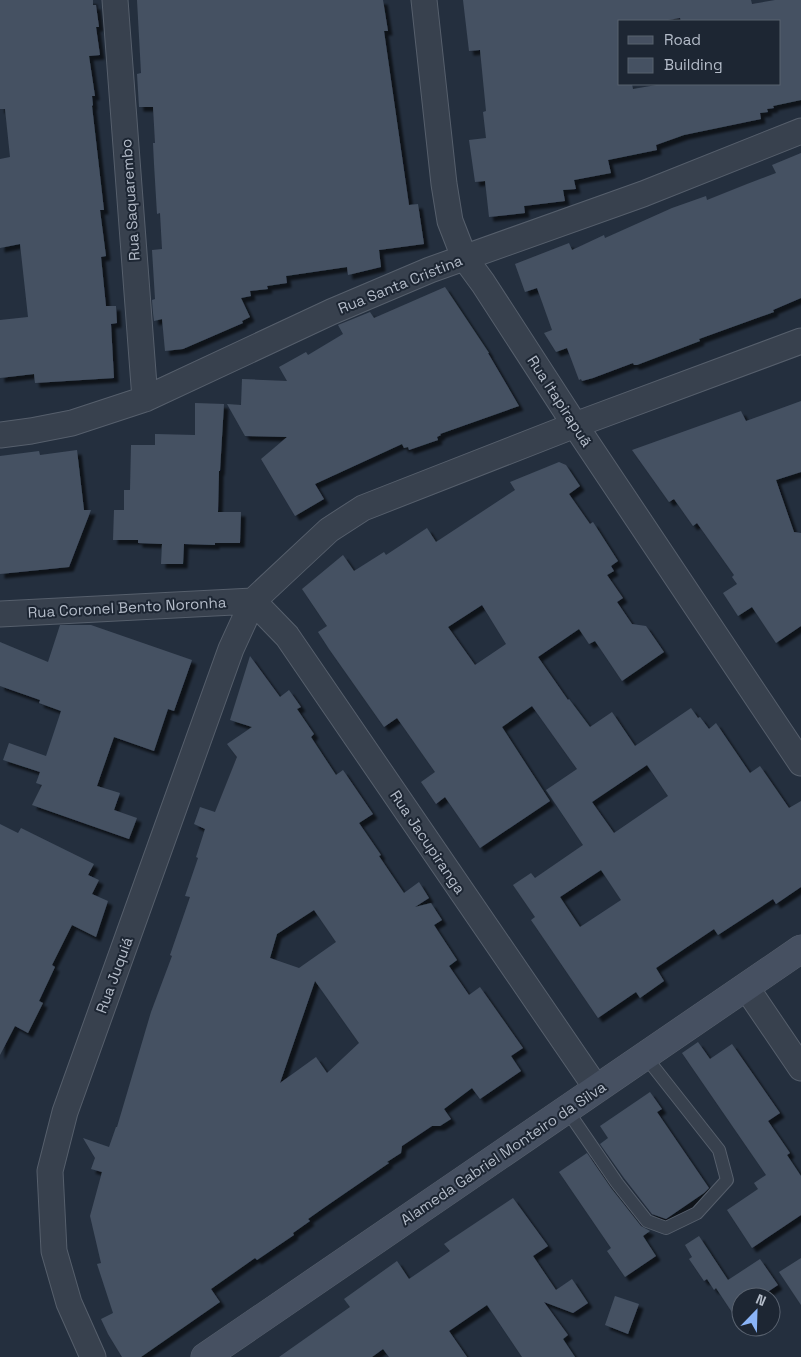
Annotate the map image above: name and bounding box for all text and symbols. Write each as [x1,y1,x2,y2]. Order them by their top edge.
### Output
legend [618,20,781,85]
text: Road [664,30,701,49]
text: Building [664,55,723,74]
street label: Rua Saquarembo [116,138,144,262]
street label: Rua Santa Cristina [335,250,465,318]
street label: Rua Itapirapuã [523,352,597,451]
street label: Rua Coronel Bento Noronha [27,592,227,622]
street label: Rua Jacupiranga [386,787,470,898]
street label: Rua Juquiá [91,934,137,1016]
street label: Alameda Gabriel Monteiro da Silva [397,1077,610,1229]
north arrow [731,1287,781,1337]
text: N [753,1290,769,1310]

